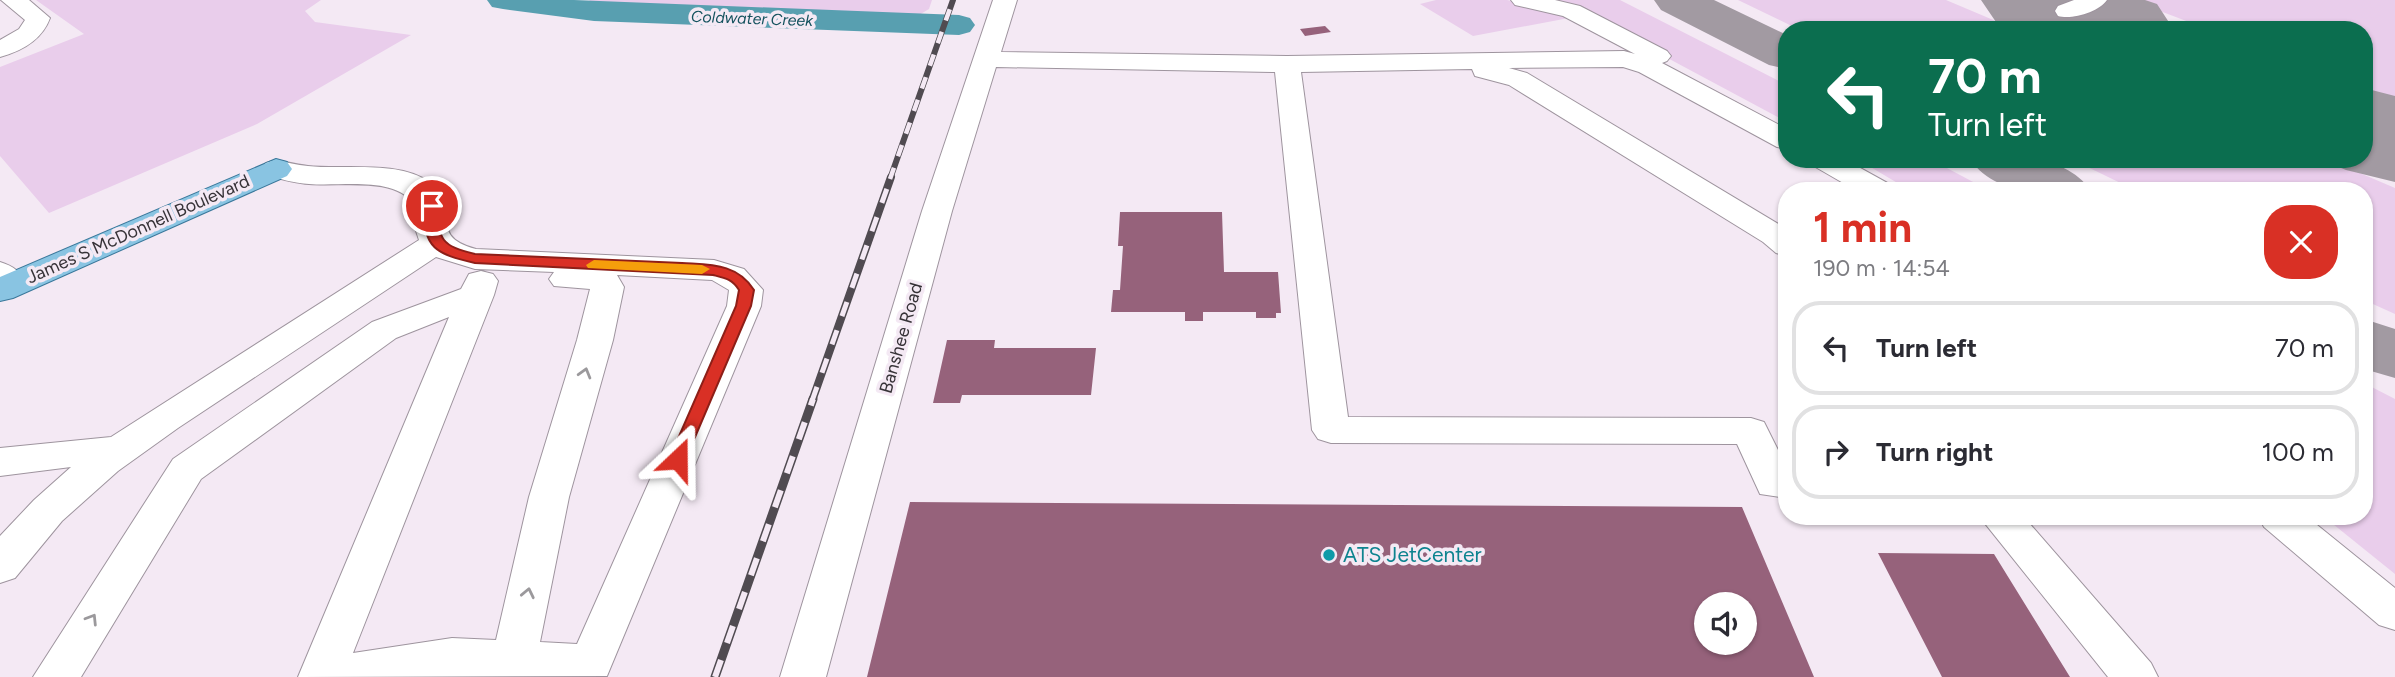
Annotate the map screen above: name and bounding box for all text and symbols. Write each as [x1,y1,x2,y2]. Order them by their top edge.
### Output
water label: Coldwater Creek [691,7,815,30]
text: 70 m [1928,46,2041,105]
icon: left [1813,49,1904,140]
text: Turn left [1928,106,2047,144]
street label: James S McDonnell Boulevard [23,170,253,288]
pin [402,176,462,236]
icon: arrive [413,187,451,225]
text: 1 min [1813,202,1912,253]
button: close [2264,205,2338,279]
text: 190 m · 14:54 [1813,254,1950,282]
street label: Banshee Road [875,280,927,396]
icon: left [1817,329,1855,367]
text: Turn left [1876,332,1977,364]
text: 70 m [2275,332,2334,364]
one-way arrow [577,367,592,379]
position arrow [641,422,715,496]
icon: right [1817,433,1855,471]
text: Turn right [1876,436,1993,468]
text: 100 m [2261,436,2334,468]
place label: ATS JetCenter [1343,542,1482,567]
marker: ATS JetCenter [1321,547,1337,563]
one-way arrow [520,587,535,599]
map controls [1694,592,1757,655]
button: sound [1694,592,1757,655]
one-way arrow [84,613,97,626]

